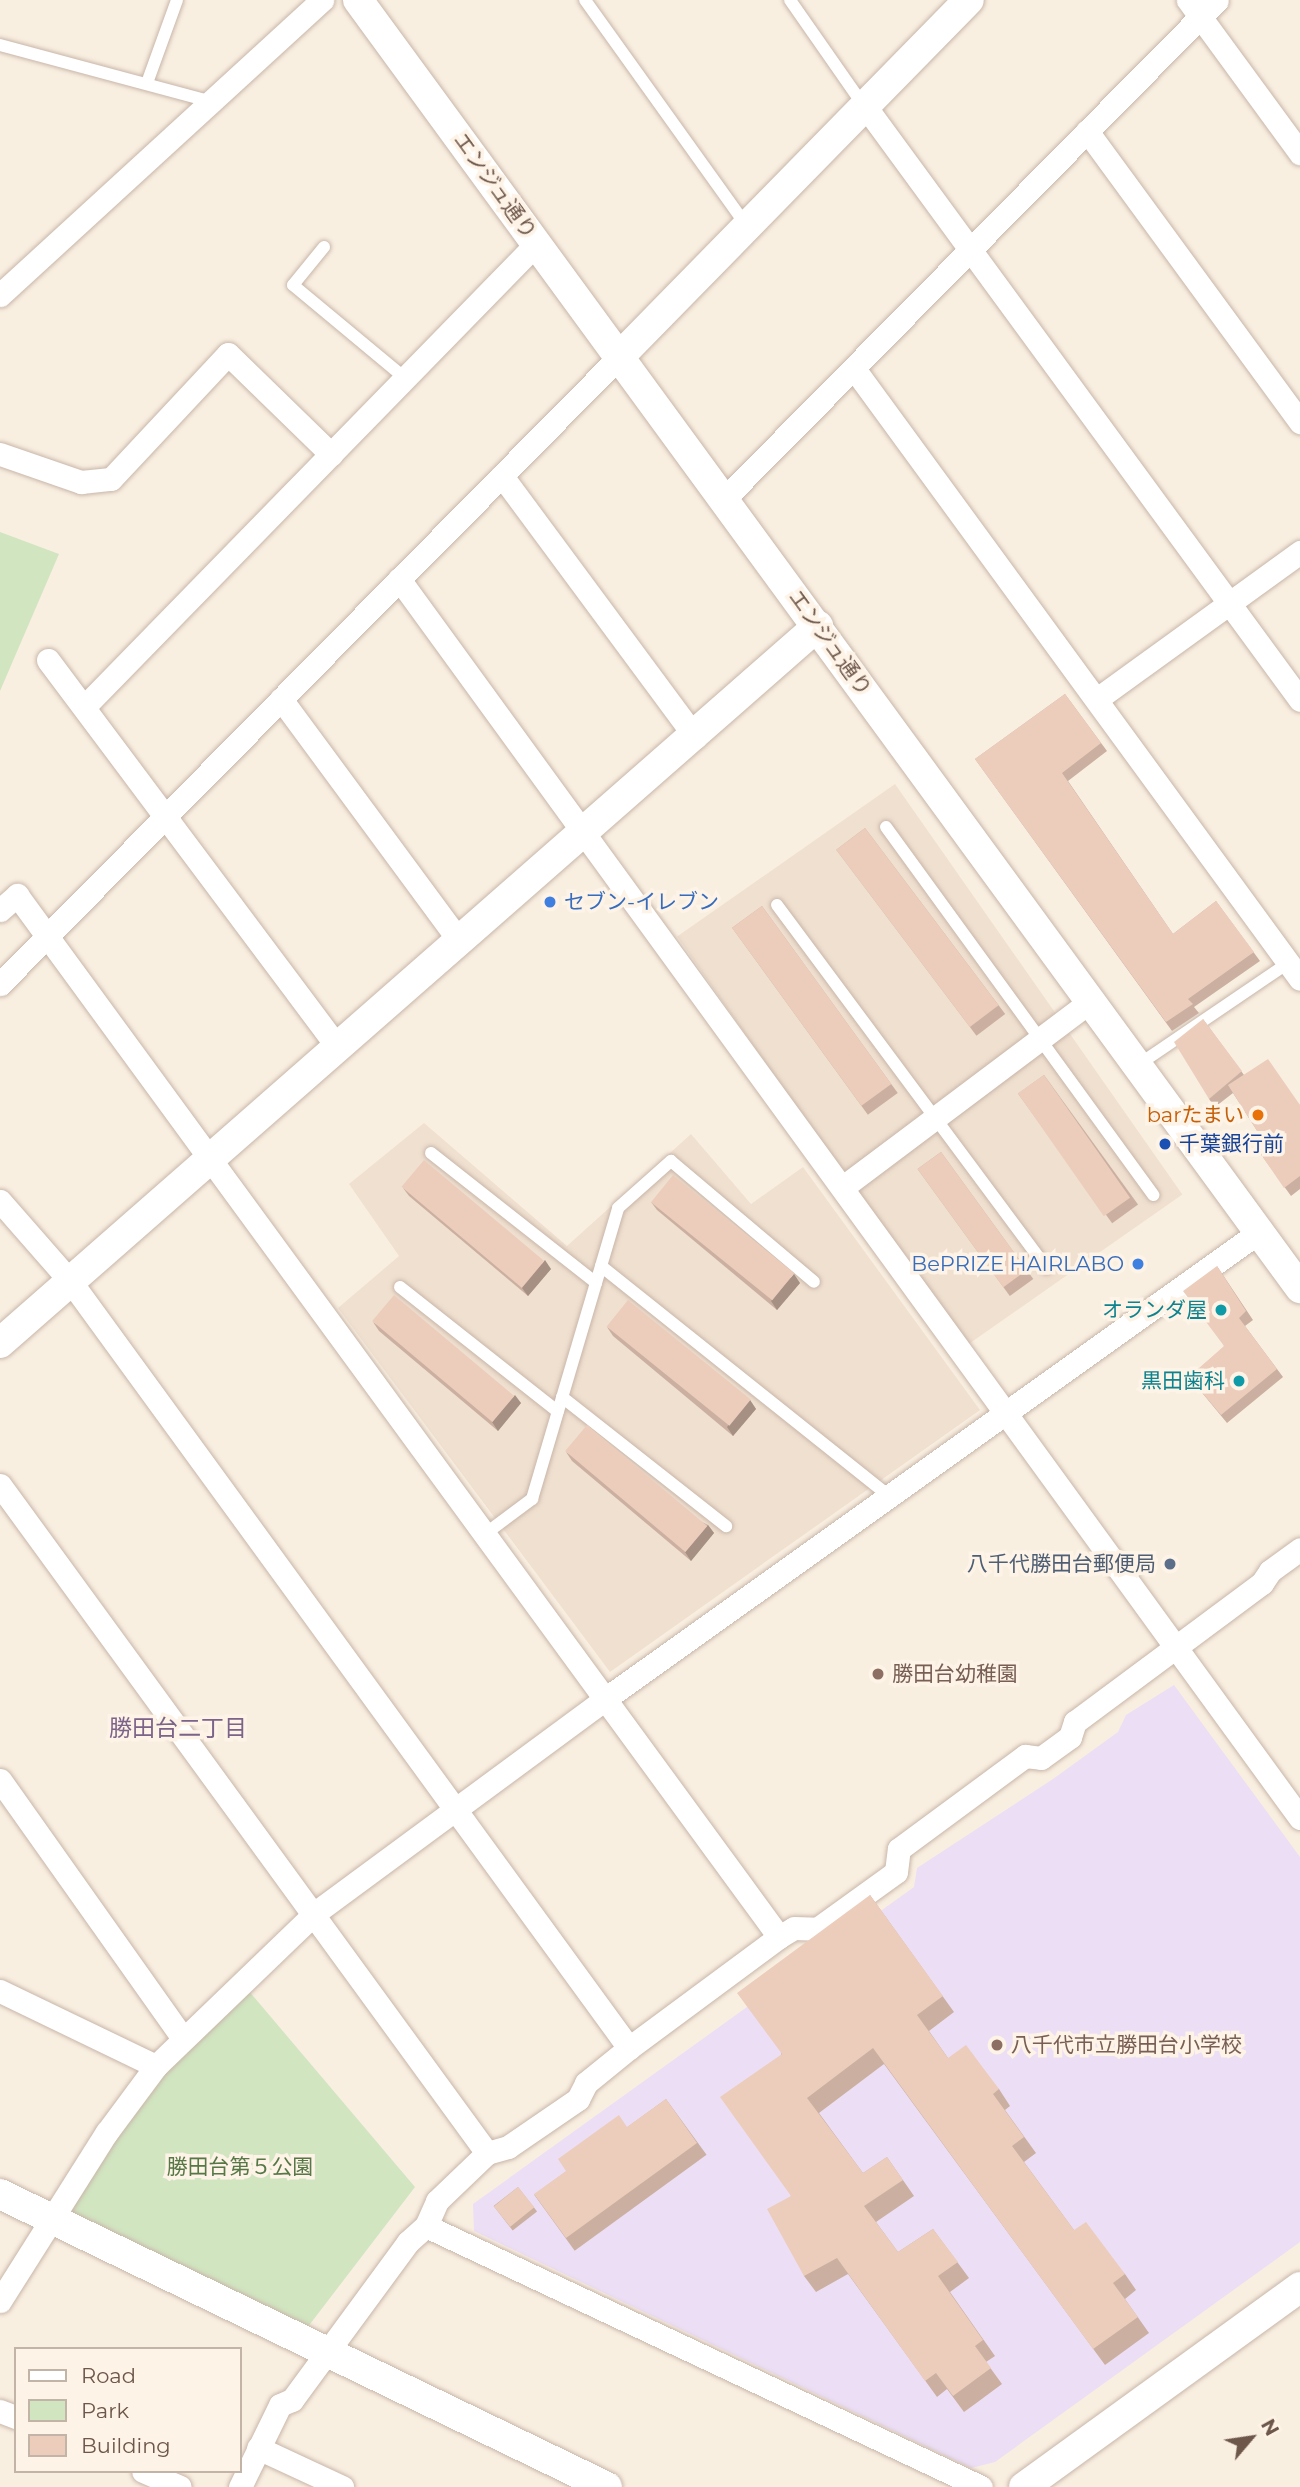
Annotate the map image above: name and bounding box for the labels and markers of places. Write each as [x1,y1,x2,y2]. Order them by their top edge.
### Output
place label: セブン-イレブン [564,889,719,915]
marker: セブン-イレブン [542,894,558,910]
place label: barたまい [1146,1102,1244,1128]
marker: barたまい [1250,1107,1266,1123]
place label: 千葉銀行前 [1179,1131,1284,1157]
marker: 千葉銀行前 [1157,1136,1173,1152]
place label: BePRIZE HAIRLABO [911,1251,1124,1277]
marker: BePRIZE HAIRLABO [1130,1256,1146,1272]
place label: オランダ屋 [1102,1297,1207,1323]
marker: オランダ屋 [1213,1302,1229,1318]
place label: 黒田歯科 [1141,1368,1225,1394]
marker: 黒田歯科 [1231,1373,1247,1389]
place label: 八千代勝田台郵便局 [967,1551,1156,1577]
marker: 八千代勝田台郵便局 [1162,1556,1178,1572]
place label: 勝田台幼稚園 [892,1661,1018,1687]
marker: 勝田台幼稚園 [870,1666,886,1682]
place label: 八千代市立勝田台小学校 [1011,2032,1242,2058]
marker: 八千代市立勝田台小学校 [989,2037,1005,2053]

